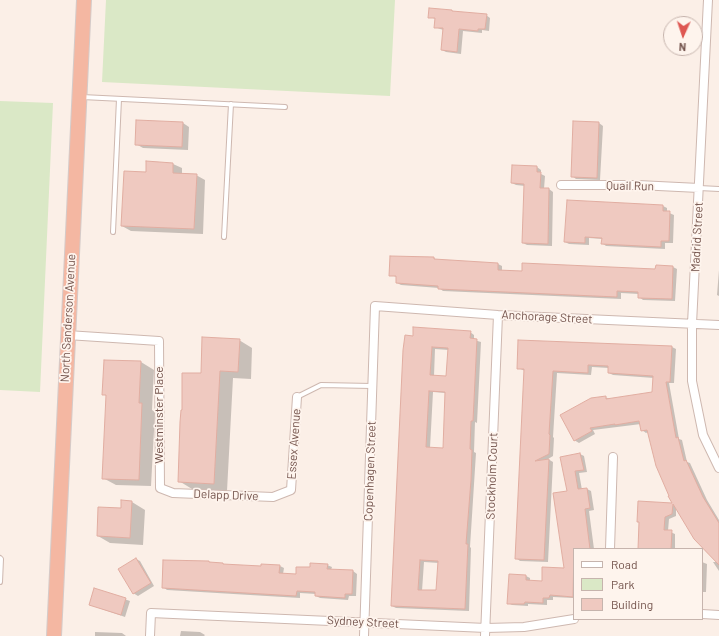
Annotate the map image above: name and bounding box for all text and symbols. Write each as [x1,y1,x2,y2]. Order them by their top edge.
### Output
north arrow [663,16,703,56]
text: N [678,41,686,54]
street label: Quail Run [606,178,654,194]
street label: Madrid Street [688,201,706,273]
street label: North Sanderson Avenue [57,253,79,383]
street label: Anchorage Street [501,307,593,327]
street label: Westminster Place [152,366,166,464]
street label: Essex Avenue [284,408,304,480]
street label: Copenhagen Street [361,421,379,521]
street label: Stockholm Court [483,432,501,520]
street label: Delapp Drive [193,487,259,503]
legend [573,548,703,620]
text: Road [611,557,638,571]
text: Park [611,577,635,591]
text: Building [611,597,653,611]
street label: Sydney Street [327,613,399,631]

